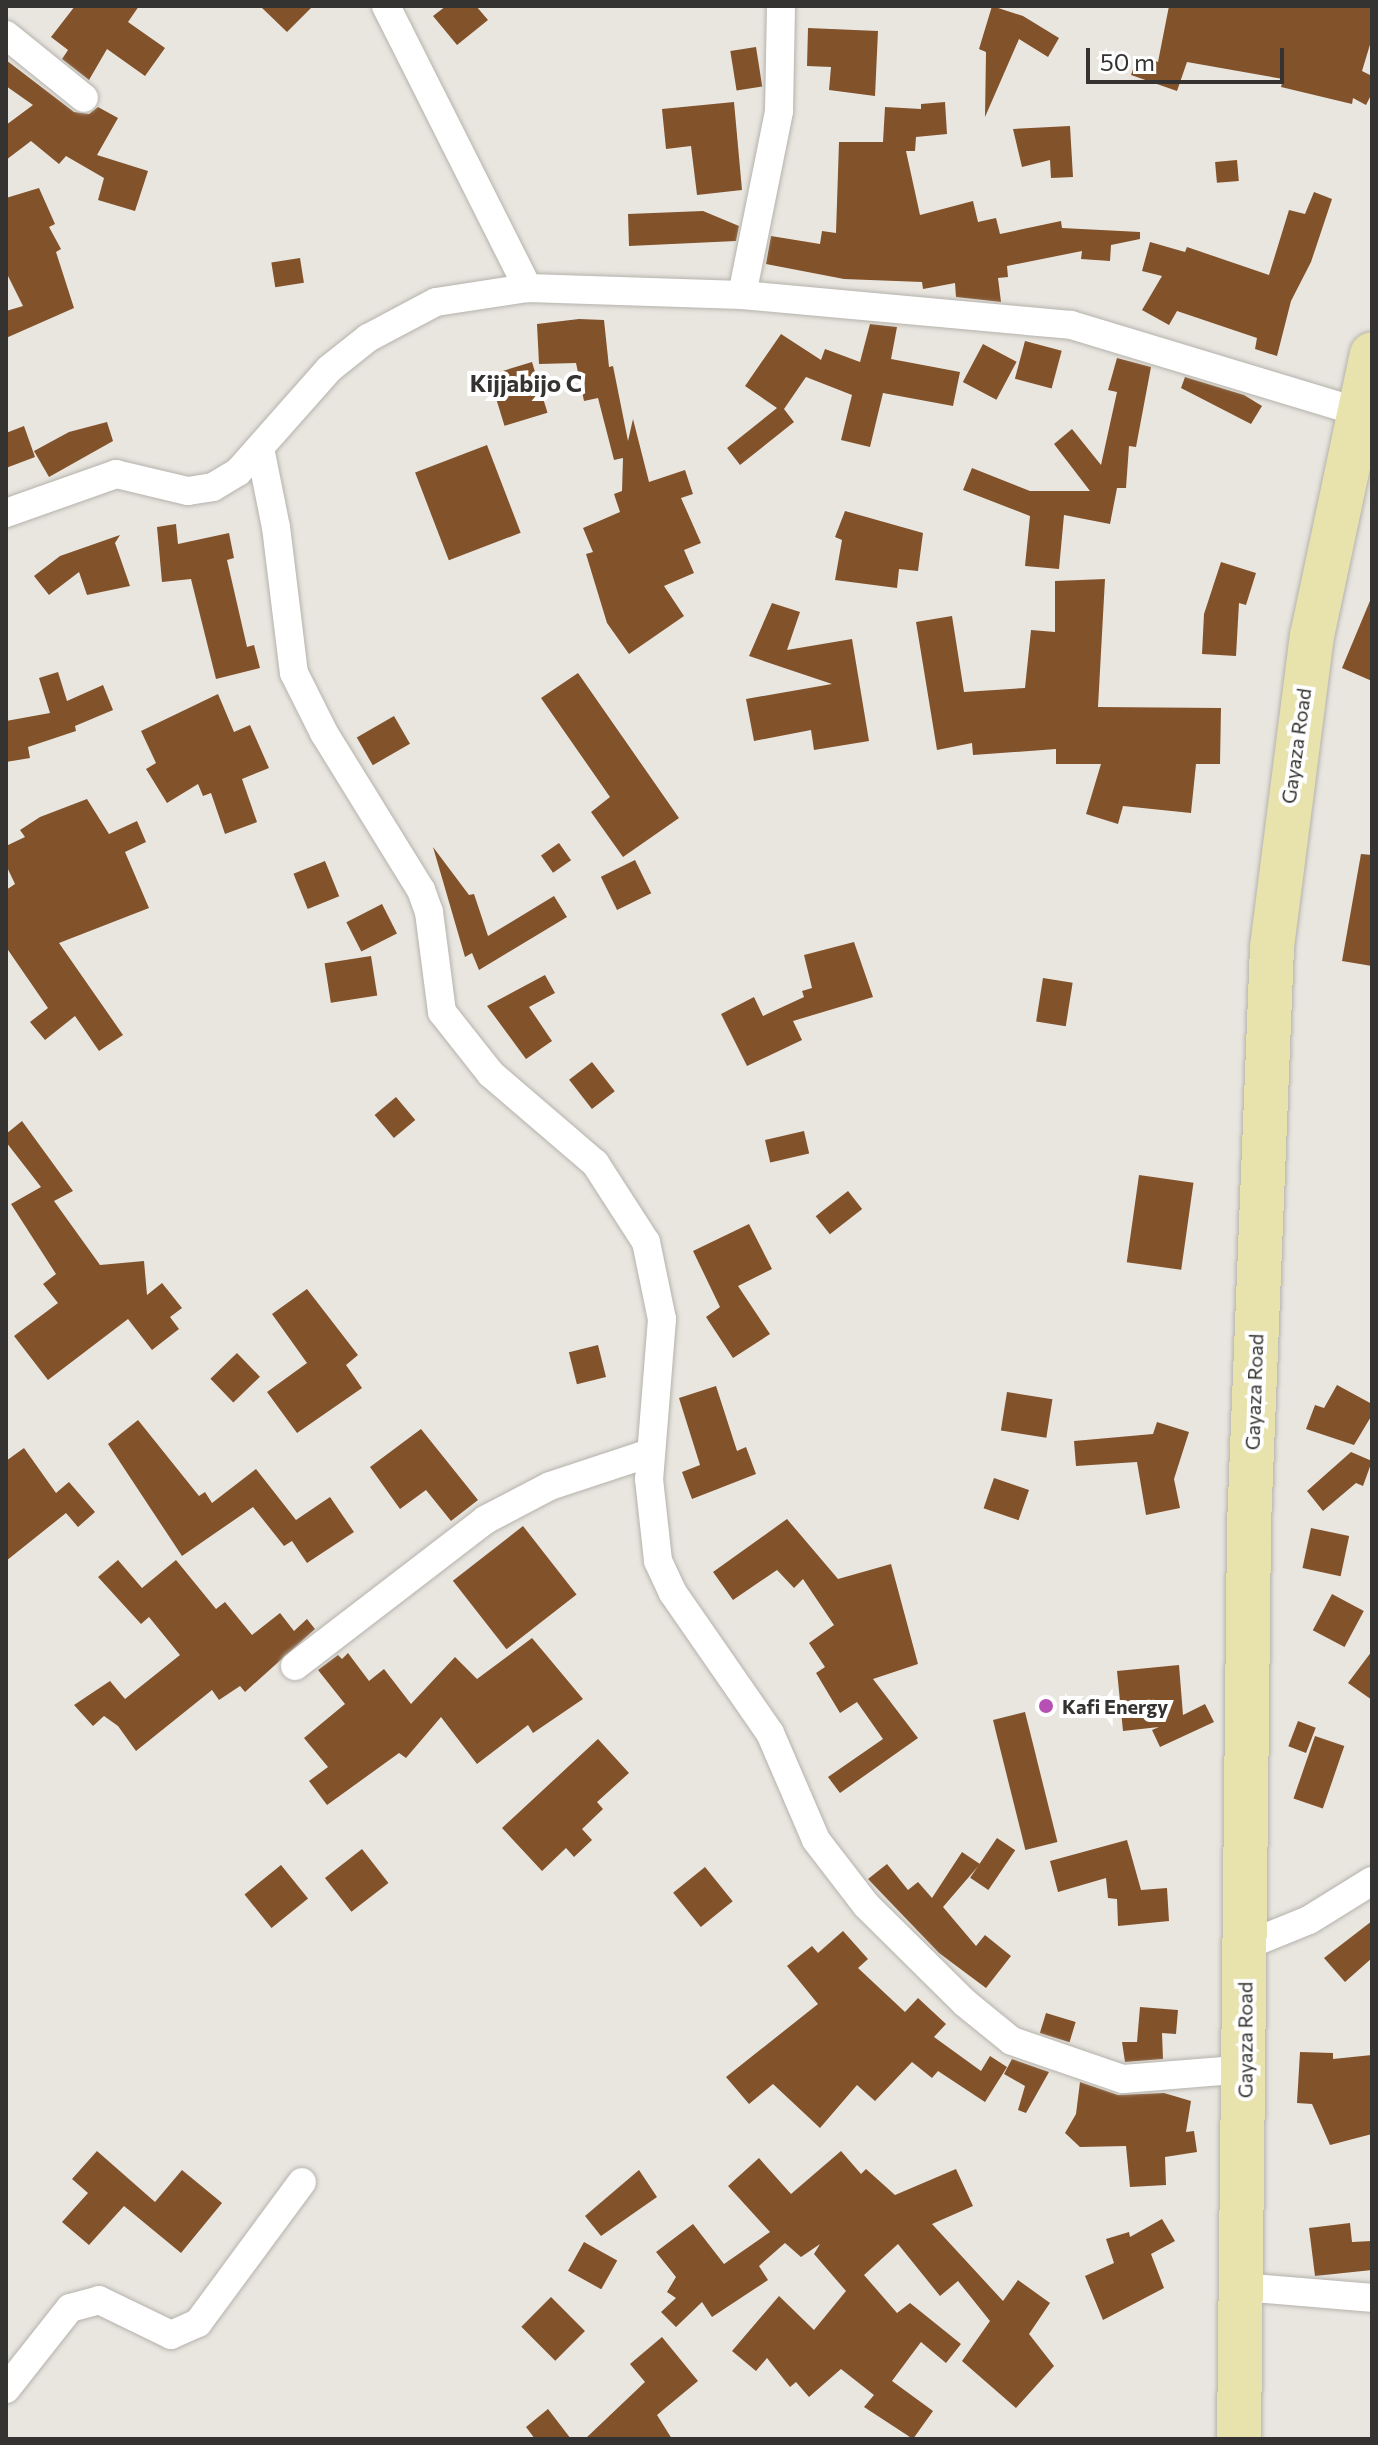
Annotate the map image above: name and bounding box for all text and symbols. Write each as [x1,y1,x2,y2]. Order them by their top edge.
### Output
scale bar [1090,32,1288,82]
text: 50 m [1100,47,1155,76]
district label: Kijjabijo C [470,369,582,397]
street label: Gayaza Road [1276,687,1316,805]
street label: Gayaza Road [1240,1333,1268,1451]
place label: Kafi Energy [1062,1694,1168,1718]
marker: Kafi Energy [1037,1697,1055,1715]
street label: Gayaza Road [1233,1982,1257,2098]

